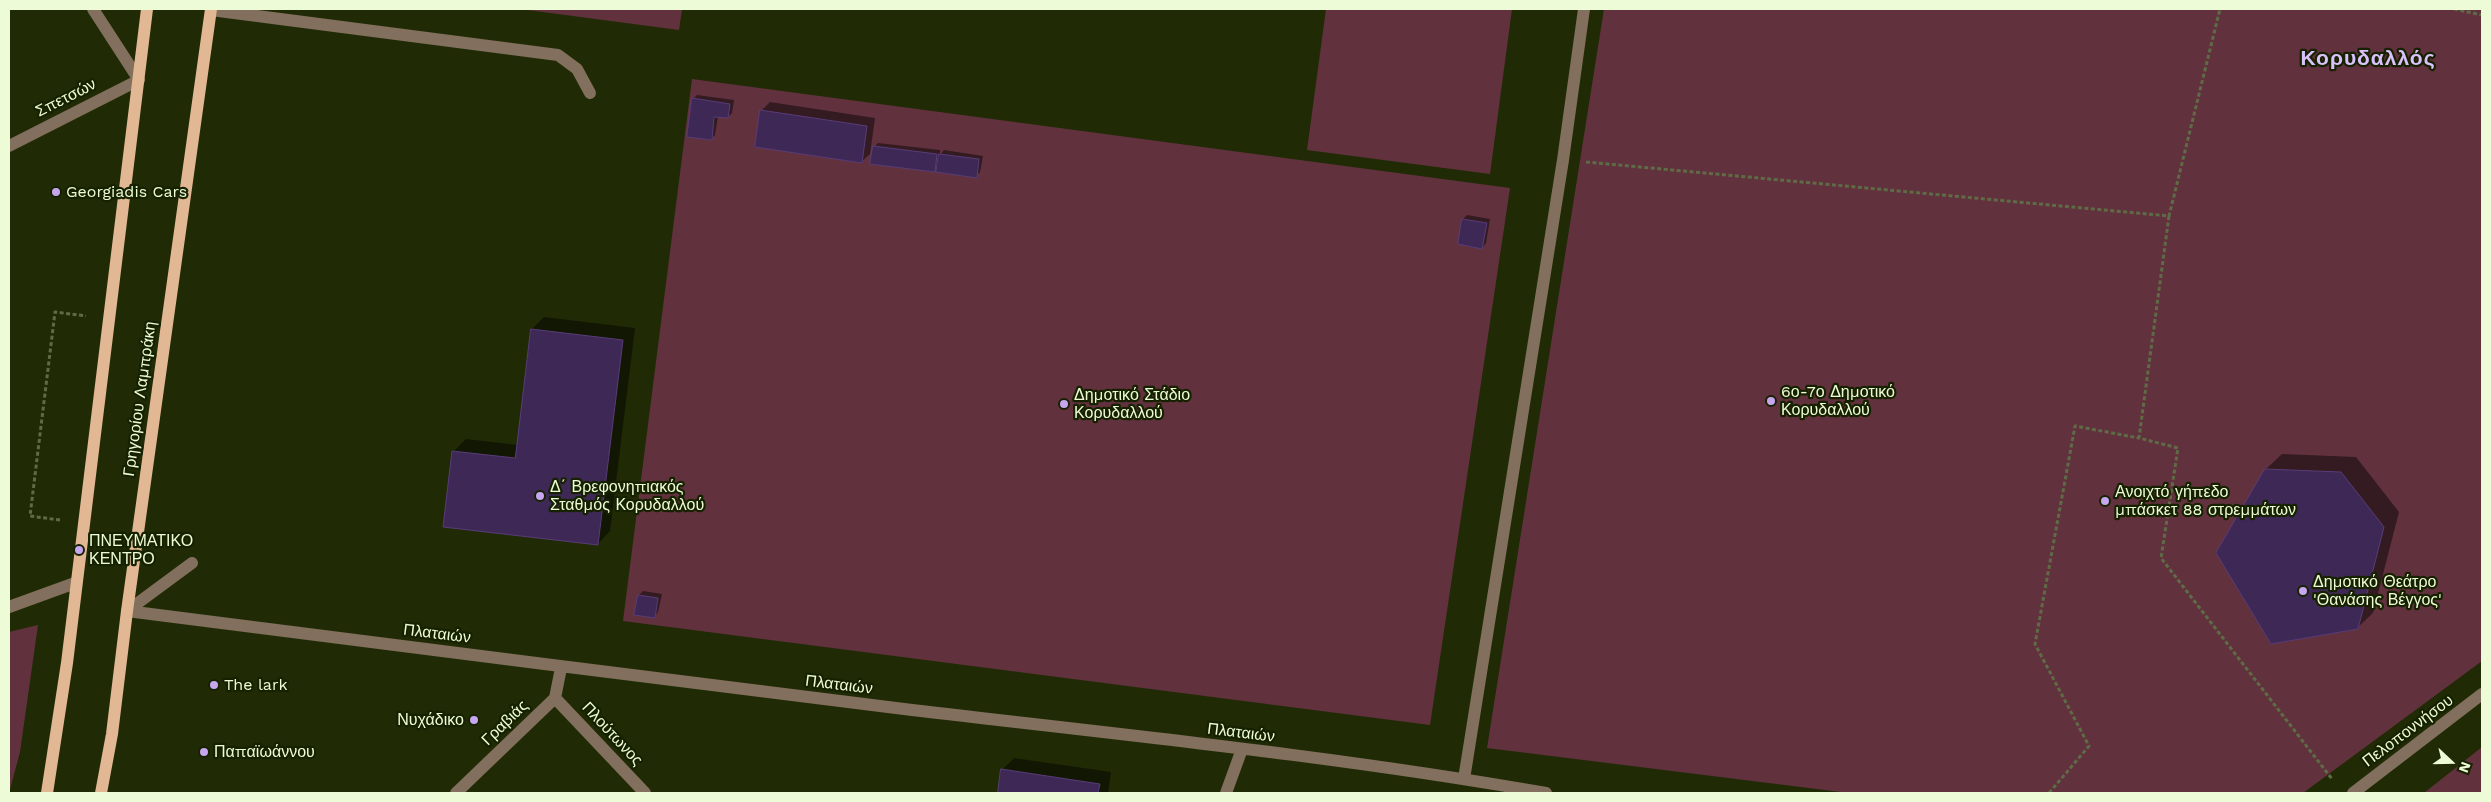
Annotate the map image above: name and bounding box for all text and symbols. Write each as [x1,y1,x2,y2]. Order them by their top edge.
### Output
district label: Κορυδαλλός [2299,46,2437,72]
street label: Σπετσών [33,75,99,121]
place label: Georgiadis Cars [66,182,187,202]
marker: Georgiadis Cars [50,186,62,198]
street label: Γρηγορίου Λαμπράκη [120,320,160,478]
place label: 6ο-7ο Δημοτικό Κορυδαλλού [1781,382,1895,420]
place label: Δημοτικό Στάδιο Κορυδαλλού [1074,385,1190,423]
marker: 6ο-7ο Δημοτικό Κορυδαλλού [1765,395,1777,407]
marker: Δημοτικό Στάδιο Κορυδαλλού [1058,398,1070,410]
place label: Δ΄ Βρεφονηπιακός Σταθμός Κορυδαλλού [550,477,704,515]
place label: Ανοιχτό γήπεδο μπάσκετ 88 στρεμμάτων [2115,482,2296,520]
marker: Δ΄ Βρεφονηπιακός Σταθμός Κορυδαλλού [534,490,546,502]
marker: Ανοιχτό γήπεδο μπάσκετ 88 στρεμμάτων [2099,495,2111,507]
place label: ΠΝΕΥΜΑΤΙΚΟ ΚΕΝΤΡΟ [89,531,193,569]
marker: ΠΝΕΥΜΑΤΙΚΟ ΚΕΝΤΡΟ [73,544,85,556]
place label: Δημοτικό Θεάτρο 'Θανάσης Βέγγος' [2313,572,2442,610]
marker: Δημοτικό Θεάτρο 'Θανάσης Βέγγος' [2297,585,2309,597]
street label: Πλαταιών [402,620,472,648]
street label: Πλαταιών [804,671,874,699]
place label: The lark [224,675,287,695]
marker: The lark [208,679,220,691]
street label: Πελοποννήσου [2359,691,2457,771]
street label: Γραβιάς [478,696,532,750]
street label: Πλούτωνος [578,698,646,770]
place label: Νυχάδικο [397,710,464,730]
marker: Νυχάδικο [468,714,480,726]
street label: Πλαταιών [1206,719,1276,747]
north arrow [2426,737,2476,787]
place label: Παπαϊωάννου [214,742,315,762]
marker: Παπαϊωάννου [198,746,210,758]
text: N [2456,760,2474,775]

